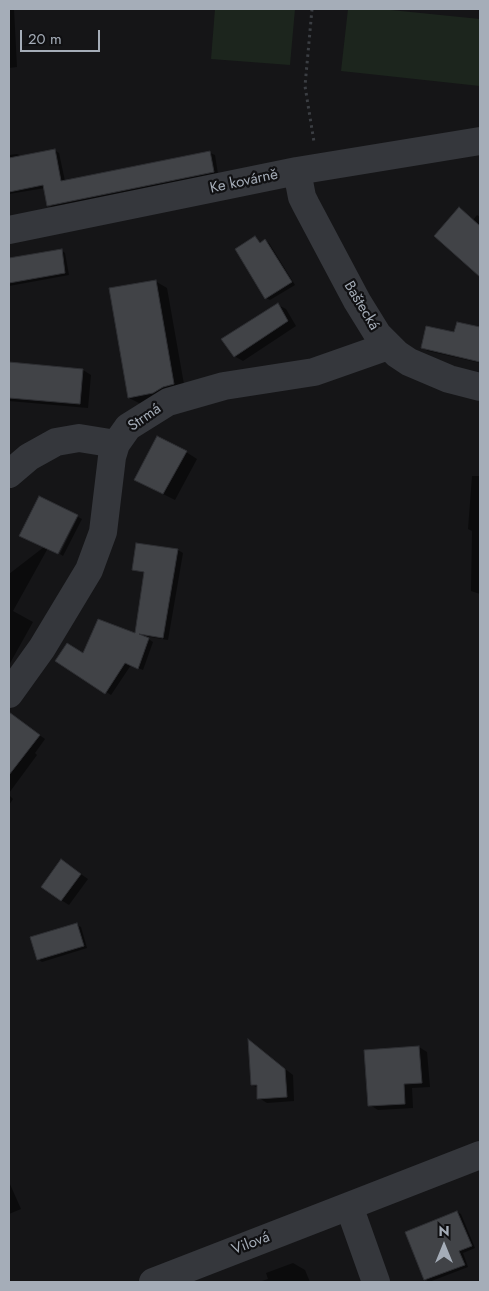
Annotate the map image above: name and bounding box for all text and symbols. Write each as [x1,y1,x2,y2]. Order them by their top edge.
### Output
scale bar [22,20,102,52]
text: 20 m [28,28,62,50]
street label: Ke kovárně [208,166,280,198]
street label: Baštecká [339,278,383,334]
street label: Strmá [125,400,165,436]
north arrow [419,1221,469,1271]
text: N [438,1221,450,1241]
street label: Vilová [230,1229,272,1259]

